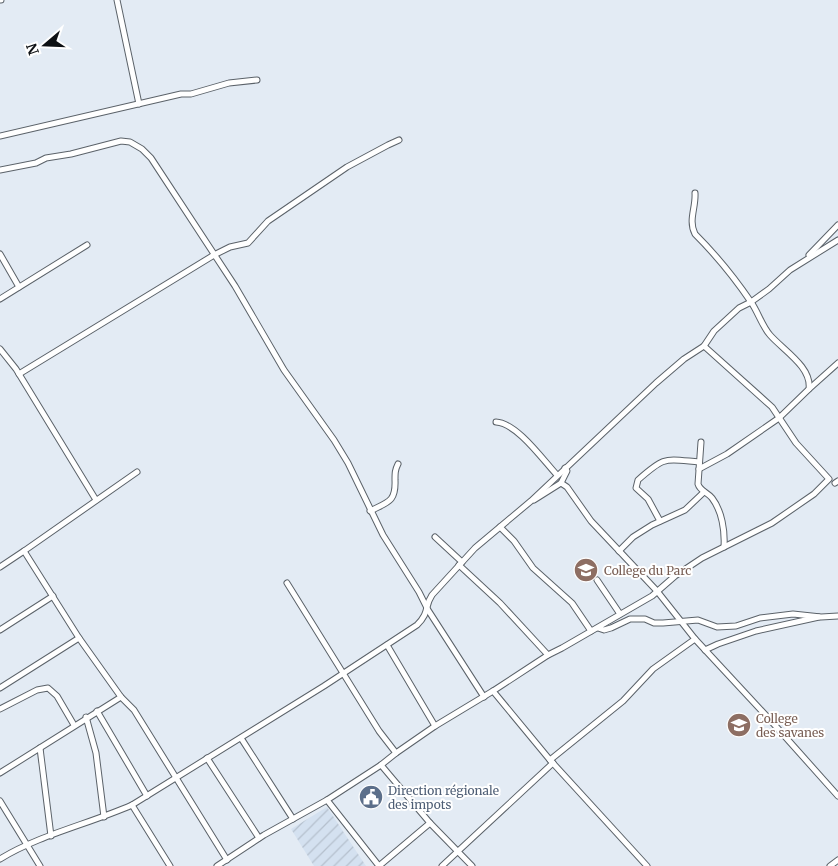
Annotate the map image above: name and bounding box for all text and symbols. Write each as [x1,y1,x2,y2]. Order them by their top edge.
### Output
north arrow [20,20,70,70]
text: N [22,41,43,57]
school or university icon: College du Parc [573,557,599,583]
place label: College du Parc [604,563,691,578]
place label: College des savanes [756,711,824,740]
school or university icon: College des savanes [726,712,752,738]
place label: Direction régionale des impots [388,783,499,812]
public building icon: Direction régionale des impots [358,784,384,810]

